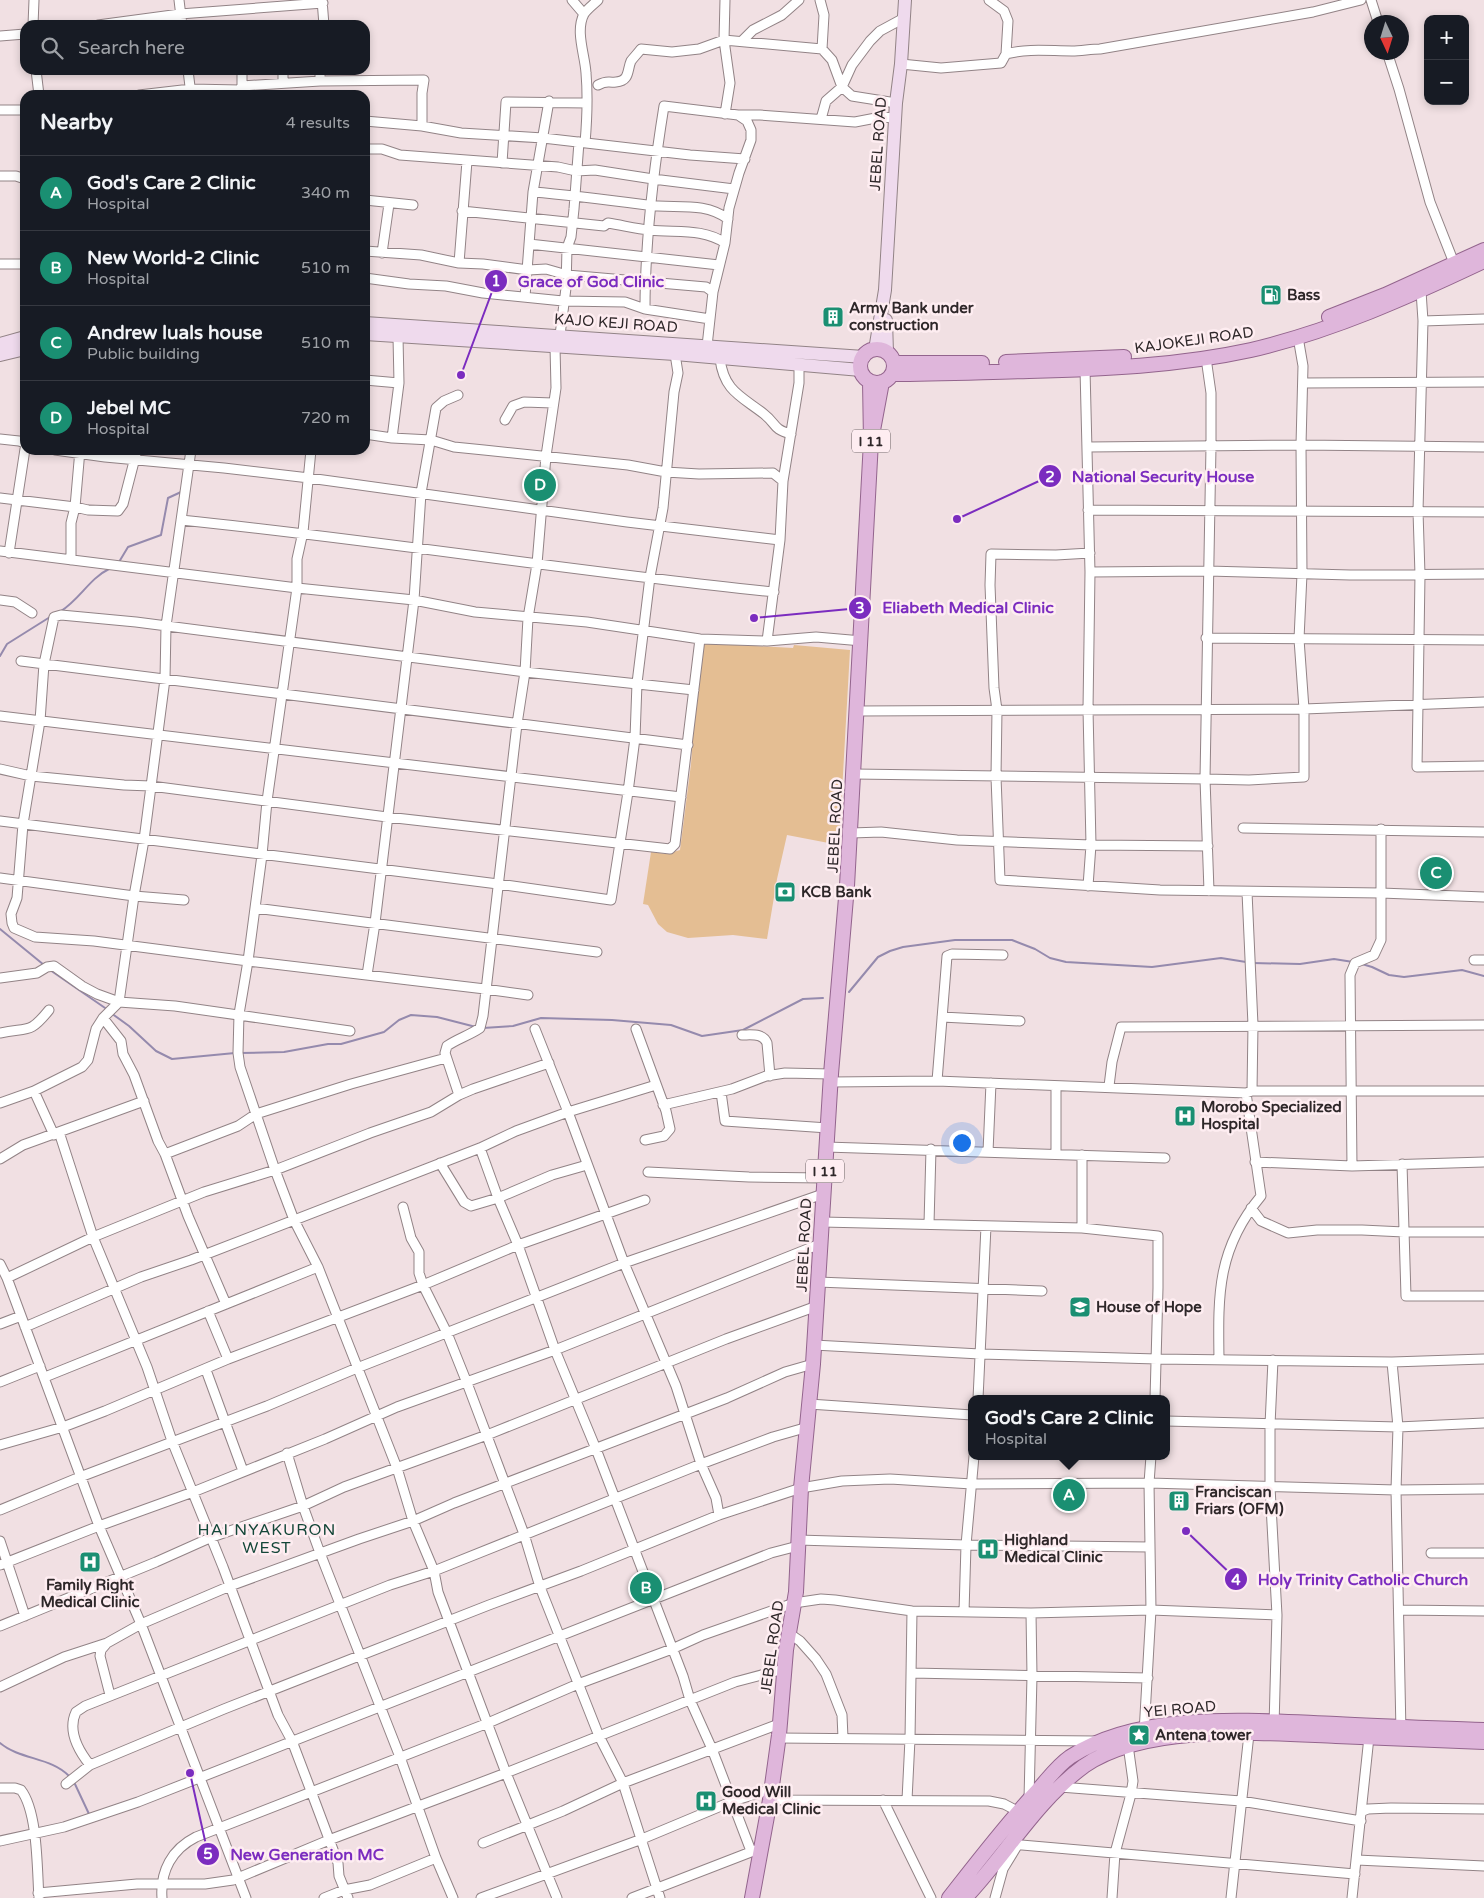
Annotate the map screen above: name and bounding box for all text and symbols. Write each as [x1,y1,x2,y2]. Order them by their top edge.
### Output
north arrow [1364,15,1409,60]
map controls [1424,15,1469,105]
button: + [1424,15,1469,60]
search box [20,20,370,75]
icon: search [38,34,66,62]
text: Search here [78,37,185,59]
button: − [1424,60,1469,105]
street label: JEBEL ROAD [866,96,890,192]
text: Nearby [40,110,113,135]
text: 4 results [286,113,350,133]
text: God's Care 2 Clinic [87,172,256,194]
text: A [50,183,62,203]
text: 340 m [301,183,350,203]
text: Hospital [87,194,149,214]
text: New World-2 Clinic [87,247,259,269]
text: B [50,258,62,278]
text: 510 m [301,258,350,278]
callout: Grace of God Clinic [483,266,675,297]
text: Hospital [87,269,149,289]
text: 1 [491,272,501,290]
text: Grace of God Clinic [518,272,665,292]
fuel station icon: Bass [1259,283,1283,307]
place label: Bass [1287,286,1320,304]
place label: Army Bank under construction [849,299,974,334]
building icon: Army Bank under construction [821,305,845,329]
street label: KAJO KEJI ROAD [554,310,678,336]
text: Andrew luals house [87,322,263,344]
street label: KAJOKEJI ROAD [1133,323,1255,357]
text: C [50,333,62,353]
text: 510 m [301,333,350,353]
text: Public building [87,344,200,364]
text: Jebel MC [87,397,171,419]
text: D [50,408,62,428]
text: 720 m [301,408,350,428]
text: Hospital [87,419,149,439]
road number: I 11 [852,430,890,452]
callout: National Security House [1037,461,1265,492]
pin: D [524,466,556,504]
text: National Security House [1072,467,1254,487]
text: 2 [1045,468,1055,486]
callout: Eliabeth Medical Clinic [848,592,1064,623]
text: Eliabeth Medical Clinic [882,598,1054,618]
text: 3 [855,599,865,617]
street label: JEBEL ROAD [824,779,846,873]
pin: C [1420,854,1452,892]
bank icon: KCB Bank [773,880,797,904]
place label: KCB Bank [801,883,871,901]
place label: Morobo Specialized Hospital [1201,1098,1342,1134]
hospital icon: Morobo Specialized Hospital [1173,1104,1197,1128]
your location [949,1130,975,1156]
road number: I 11 [806,1160,844,1182]
street label: JEBEL ROAD [793,1198,815,1292]
school or university icon: House of Hope [1068,1295,1092,1319]
place label: House of Hope [1096,1298,1202,1317]
popup [968,1395,1170,1460]
text: God's Care 2 Clinic [985,1407,1153,1429]
text: Hospital [985,1429,1047,1449]
pin: A [1053,1476,1085,1514]
place label: Franciscan Friars (OFM) [1195,1483,1284,1518]
building icon: Franciscan Friars (OFM) [1167,1489,1191,1513]
district label: HAI NYAKURON WEST [198,1520,336,1558]
place label: Highland Medical Clinic [1004,1531,1103,1566]
hospital icon: Highland Medical Clinic [976,1537,1000,1561]
hospital icon: Family Right Medical Clinic [78,1550,102,1574]
callout: Holy Trinity Catholic Church [1223,1564,1479,1595]
pin: B [630,1569,662,1607]
text: Holy Trinity Catholic Church [1258,1570,1468,1590]
text: 4 [1231,1571,1241,1589]
place label: Family Right Medical Clinic [41,1576,139,1611]
street label: JEBEL ROAD [757,1599,787,1695]
street label: YEI ROAD [1143,1697,1217,1721]
place icon: Antena tower [1127,1723,1151,1747]
place label: Antena tower [1155,1726,1252,1744]
place label: Good Will Medical Clinic [722,1783,821,1818]
hospital icon: Good Will Medical Clinic [694,1789,718,1813]
callout: New Generation MC [195,1839,394,1870]
text: 5 [203,1845,213,1863]
text: New Generation MC [230,1845,384,1865]

